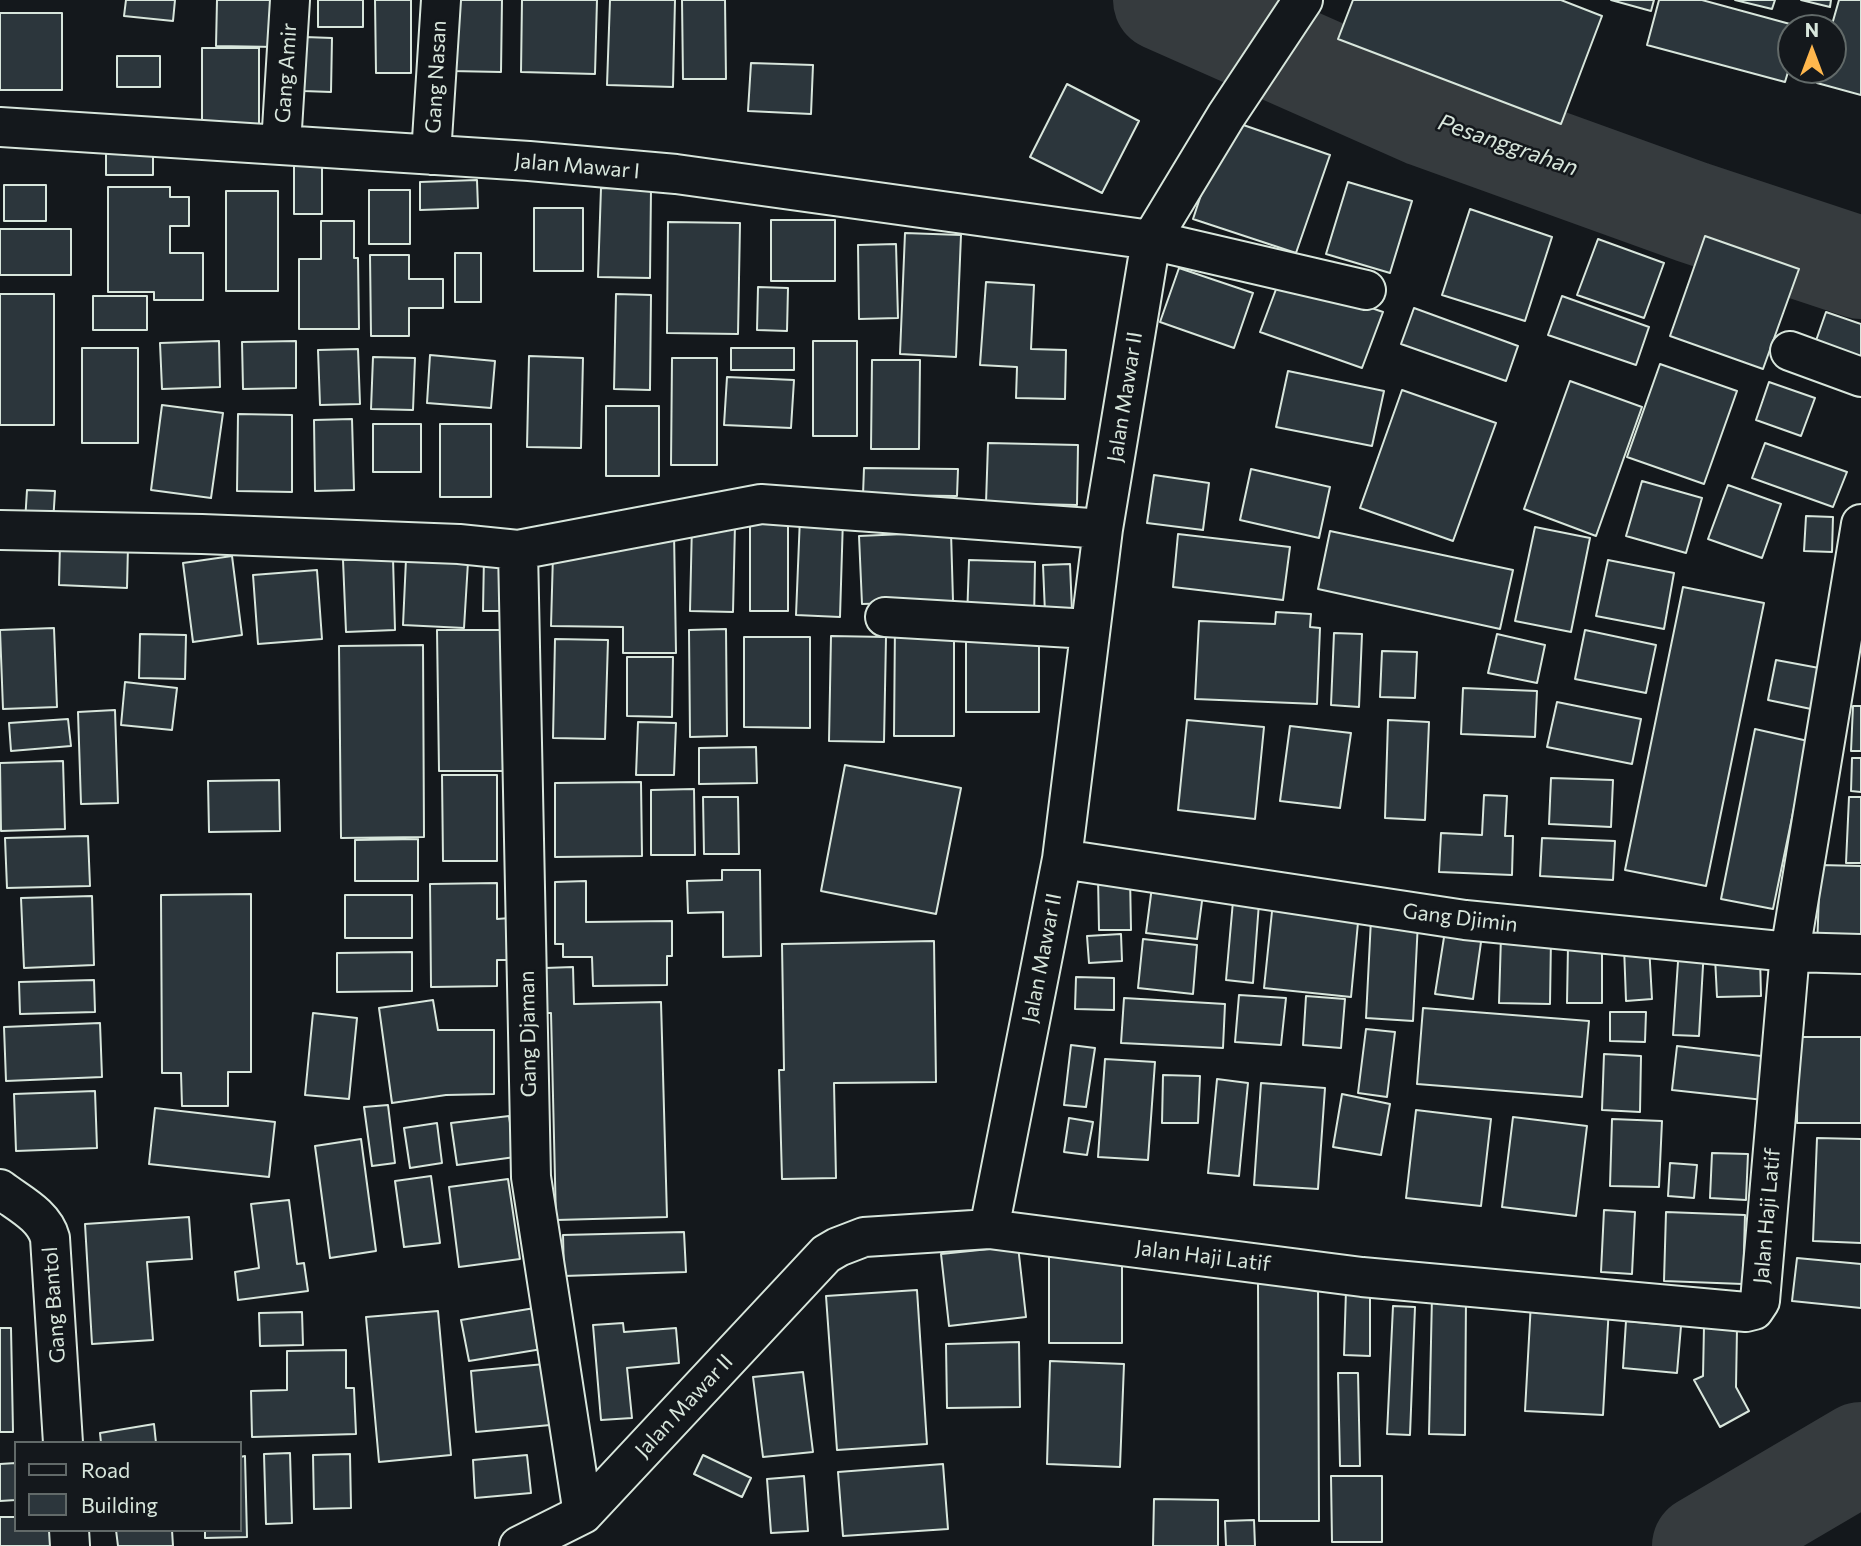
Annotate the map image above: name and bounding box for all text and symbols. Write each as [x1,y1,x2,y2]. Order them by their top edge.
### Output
north arrow [1777,14,1847,84]
text: N [1805,18,1819,41]
street label: Gang Nasan [420,20,452,134]
street label: Gang Amir [270,22,302,124]
water label: Pesanggrahan [1434,108,1582,182]
street label: Jalan Mawar I [513,148,641,184]
street label: Jalan Mawar II [1102,330,1148,464]
street label: Jalan Mawar II [1017,891,1067,1025]
street label: Gang Djimin [1401,898,1519,938]
street label: Gang Djaman [514,970,542,1098]
street label: Jalan Haji Latif [1749,1147,1785,1285]
street label: Jalan Haji Latif [1134,1235,1272,1277]
street label: Gang Bantol [37,1246,71,1364]
street label: Jalan Mawar II [630,1349,738,1463]
legend [14,1441,242,1532]
text: Road [81,1457,130,1482]
text: Building [81,1492,158,1517]

